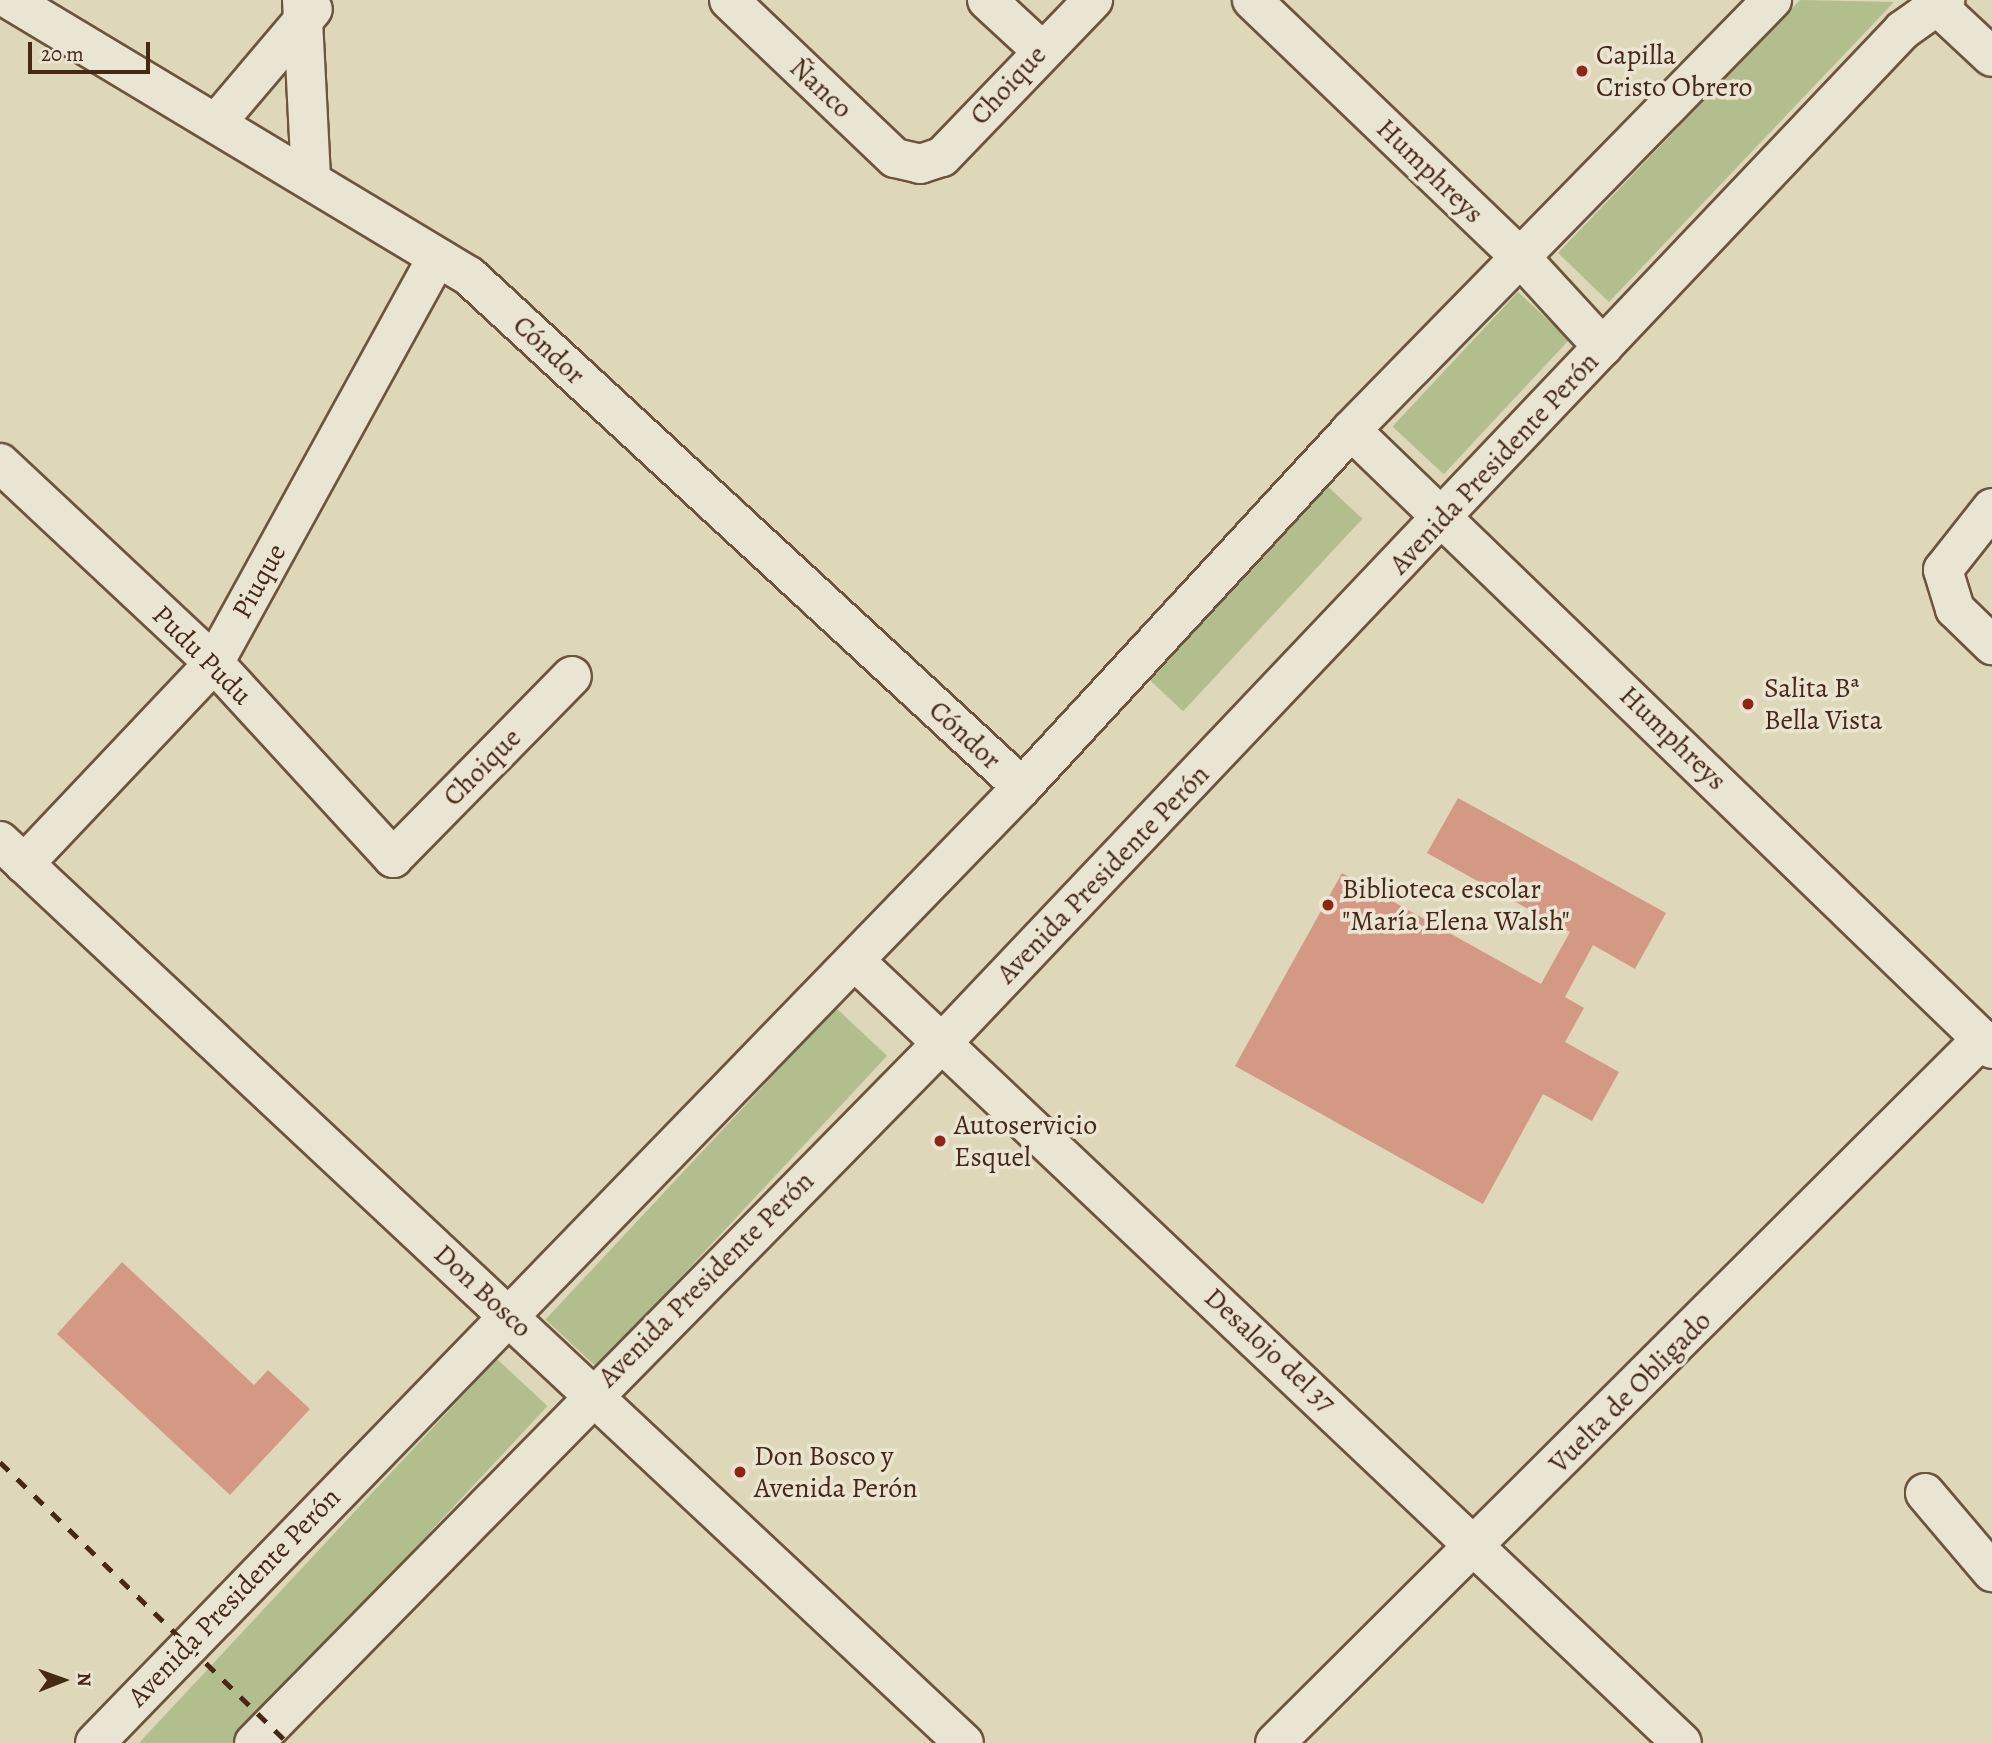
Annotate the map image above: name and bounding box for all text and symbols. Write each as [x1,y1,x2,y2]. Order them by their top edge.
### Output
scale bar [32,28,154,72]
street label: Choique [963,38,1053,132]
place label: Capilla Cristo Obrero [1596,38,1753,104]
text: 20 m [41,40,84,68]
street label: Ñanco [783,51,859,125]
marker: Capilla Cristo Obrero [1574,63,1590,79]
street label: Humphreys [1369,112,1491,230]
street label: Cóndor [506,308,592,392]
street label: Avenida Presidente Perón [1382,345,1606,581]
street label: Piuque [225,538,293,624]
street label: Pudu Pudu [145,598,259,712]
place label: Salita Bª Bella Vista [1764,671,1883,737]
street label: Humphreys [1612,679,1734,797]
street label: Cóndor [922,693,1008,777]
marker: Salita Bª Bella Vista [1738,694,1758,714]
street label: Choique [436,721,528,813]
street label: Avenida Presidente Perón [990,758,1216,990]
place label: Biblioteca escolar "María Elena Walsh" [1342,872,1570,938]
marker: Biblioteca escolar "María Elena Walsh" [1320,897,1336,913]
place label: Autoservicio Esquel [954,1108,1097,1174]
marker: Autoservicio Esquel [932,1133,948,1149]
street label: Avenida Presidente Perón [591,1164,821,1394]
street label: Don Bosco [427,1237,539,1345]
street label: Desalojo del 37 [1197,1281,1343,1419]
street label: Vuelta de Obligado [1542,1304,1718,1480]
place label: Don Bosco y Avenida Perón [754,1439,918,1505]
marker: Don Bosco y Avenida Perón [732,1464,748,1480]
street label: Avenida Presidente Perón [121,1481,347,1713]
north arrow [28,1645,98,1715]
text: N [71,1672,97,1687]

